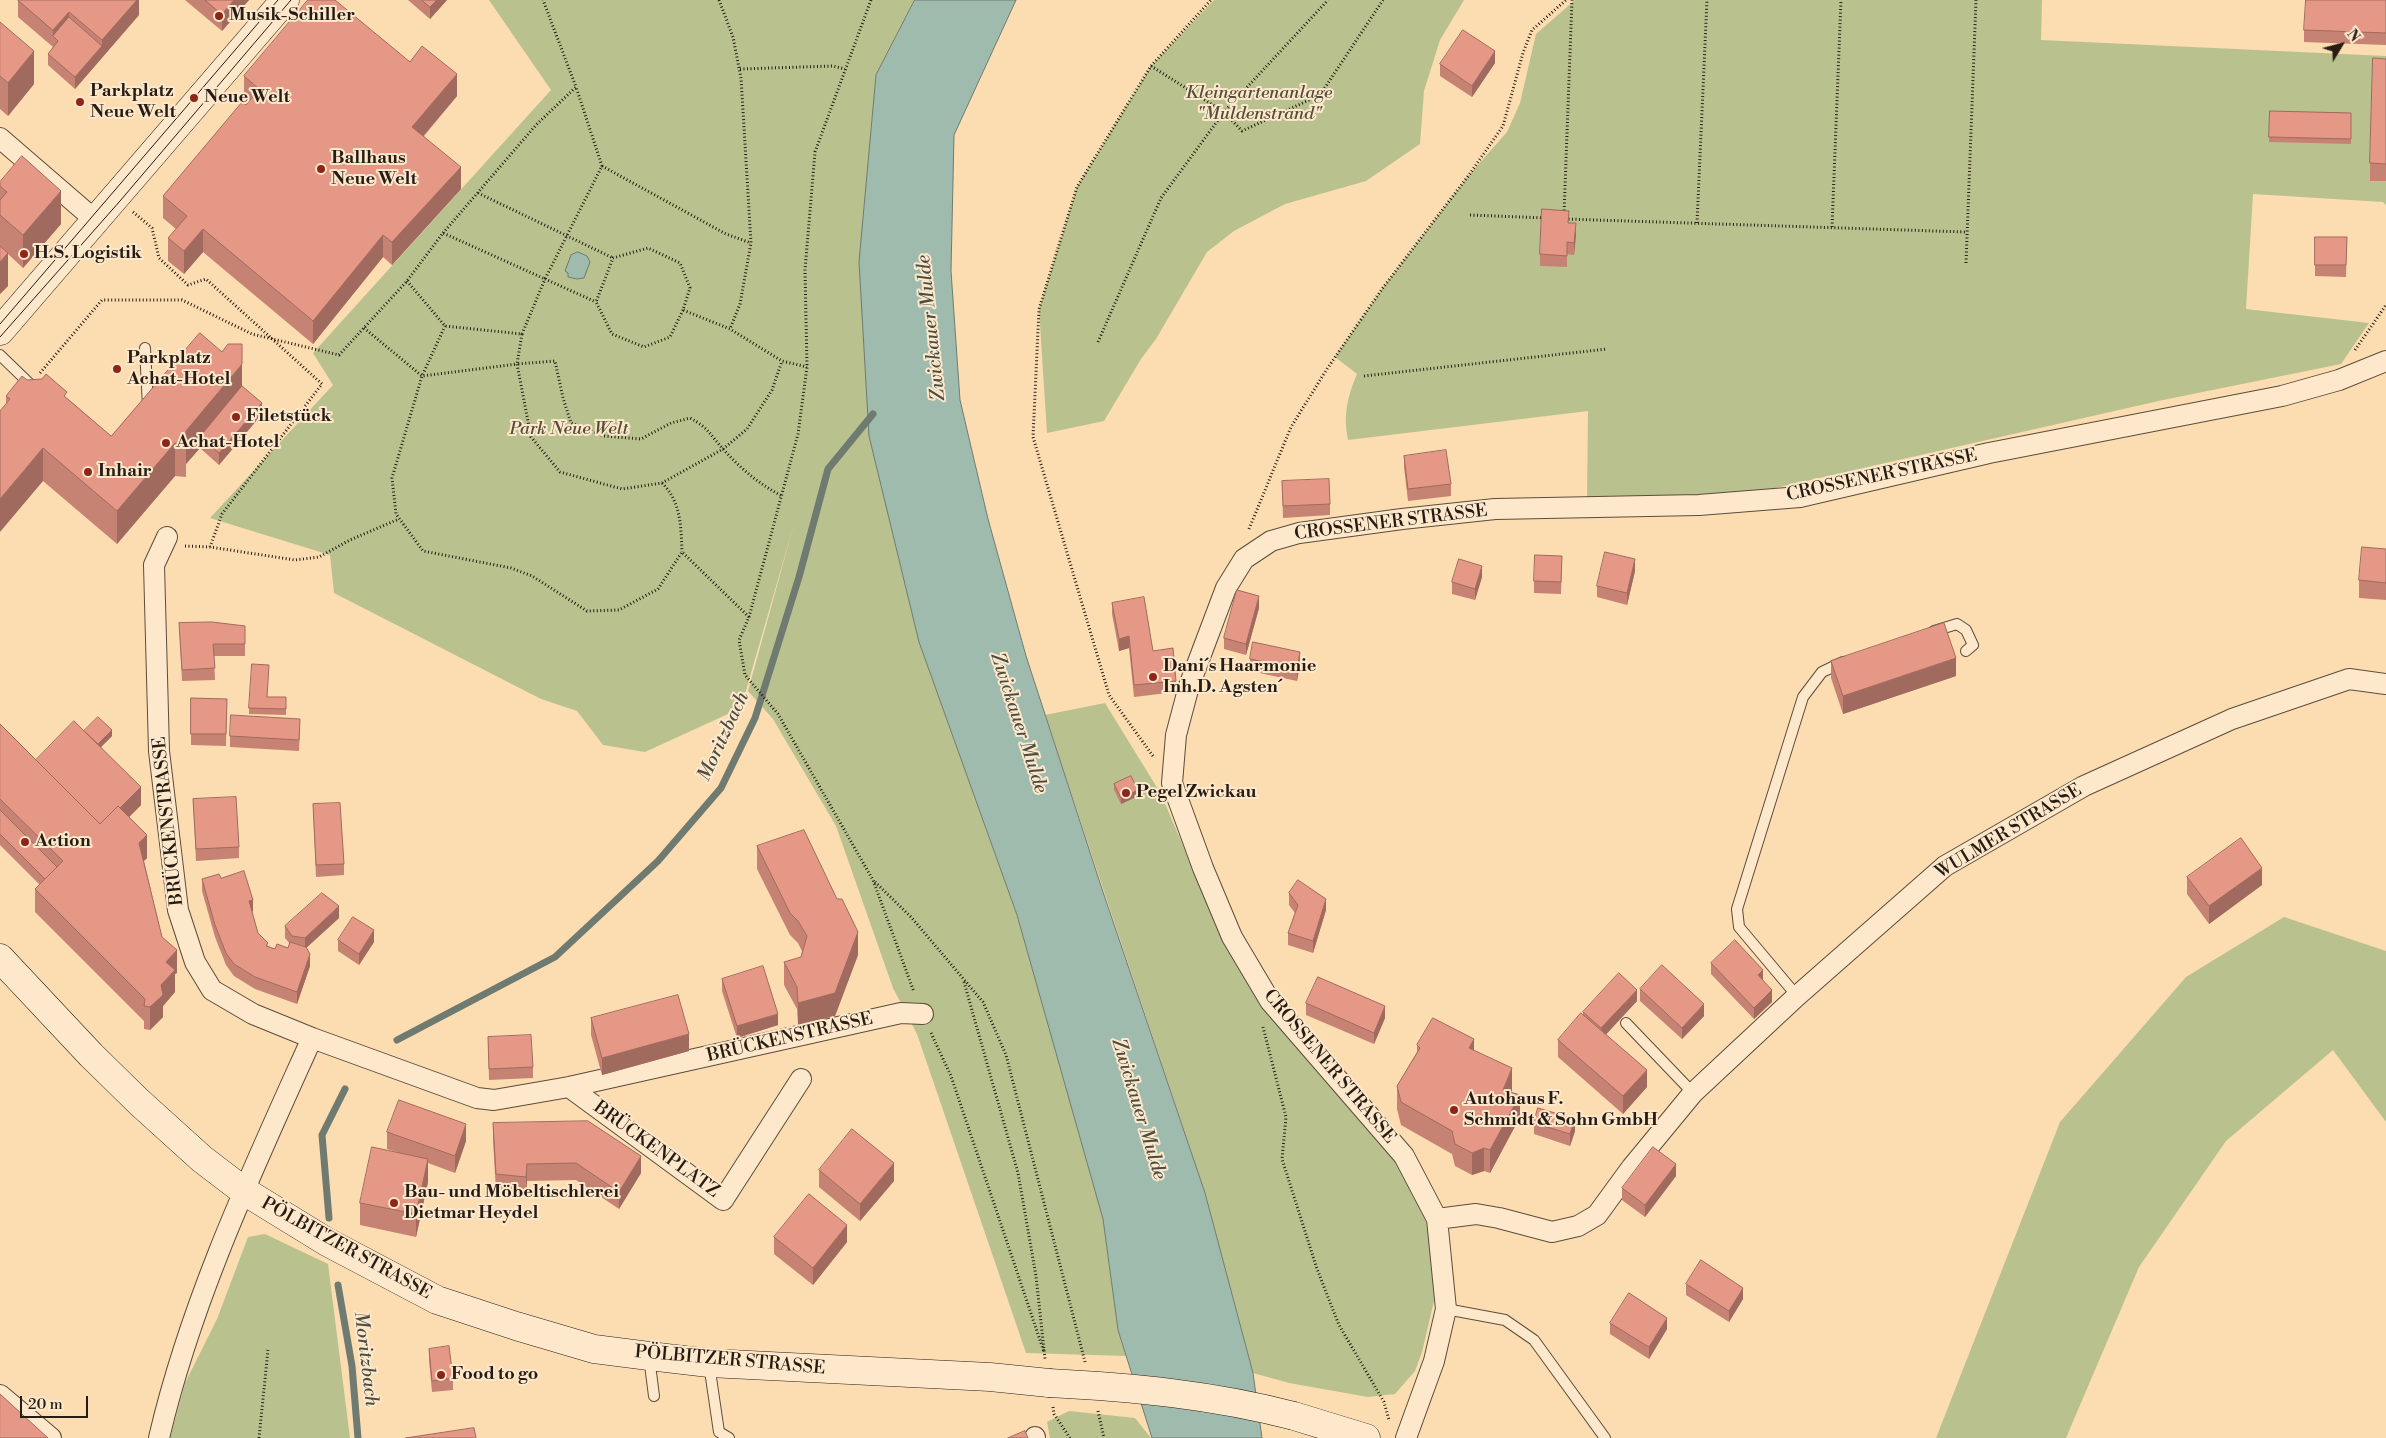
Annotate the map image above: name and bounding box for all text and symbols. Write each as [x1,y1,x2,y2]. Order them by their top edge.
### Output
place label: Musik-Schiller [229,5,355,27]
marker: Musik-Schiller [213,10,225,22]
north arrow [2316,20,2366,70]
text: N [2342,26,2363,46]
place label: Parkplatz Neue Welt [90,81,176,124]
park label: Kleingartenanlage "Muldenstrand" [1186,83,1332,126]
place label: Neue Welt [204,87,290,109]
marker: Neue Welt [188,92,200,104]
marker: Parkplatz Neue Welt [74,96,86,108]
place label: Ballhaus Neue Welt [331,148,417,190]
marker: Ballhaus Neue Welt [315,163,327,175]
place label: H.S. Logistik [34,243,142,265]
marker: H.S. Logistik [18,248,30,260]
water label: Zwickauer Mulde [913,254,951,402]
place label: Parkplatz Achat-Hotel [127,348,230,390]
marker: Parkplatz Achat-Hotel [111,363,123,375]
place label: Filetstück [246,406,332,428]
marker: Filetstück [230,411,242,423]
park label: Park Neue Welt [510,419,628,441]
place label: Achat-Hotel [176,432,279,454]
marker: Achat-Hotel [160,437,172,449]
street label: CROSSENER STRASSE [1785,445,1979,507]
place label: Inhair [98,461,152,483]
marker: Inhair [82,466,94,478]
street label: CROSSENER STRASSE [1293,500,1489,546]
water label: Zwickauer Mulde [984,650,1052,796]
place label: Dani´s Haarmonie Inh.D. Agsten´ [1163,656,1317,699]
marker: Dani´s Haarmonie Inh.D. Agsten´ [1147,671,1159,683]
water label: Moritzbach [693,689,755,785]
street label: BRÜCKENSTRASSE [149,735,189,907]
street label: WULMER STRASSE [1932,780,2086,884]
place label: Pegel Zwickau [1136,782,1256,804]
marker: Pegel Zwickau [1120,787,1132,799]
place label: Action [35,831,91,853]
marker: Action [19,836,31,848]
street label: CROSSENER STRASSE [1258,986,1400,1148]
street label: BRÜCKENSTRASSE [705,1008,875,1068]
water label: Zwickauer Mulde [1106,1035,1170,1183]
place label: Autohaus F. Schmidt & Sohn GmbH [1464,1089,1658,1132]
street label: BRÜCKENPLATZ [589,1097,723,1203]
marker: Autohaus F. Schmidt & Sohn GmbH [1448,1104,1460,1116]
place label: Bau- und Möbeltischlerei Dietmar Heydel [404,1182,619,1224]
street label: PÖLBITZER STRASSE [257,1193,435,1305]
marker: Bau- und Möbeltischlerei Dietmar Heydel [388,1197,400,1209]
water label: Moritzbach [348,1310,382,1408]
street label: PÖLBITZER STRASSE [634,1342,826,1380]
place label: Food to go [451,1364,538,1386]
marker: Food to go [435,1369,447,1381]
scale bar [22,1386,90,1418]
text: 20 m [28,1395,63,1414]

